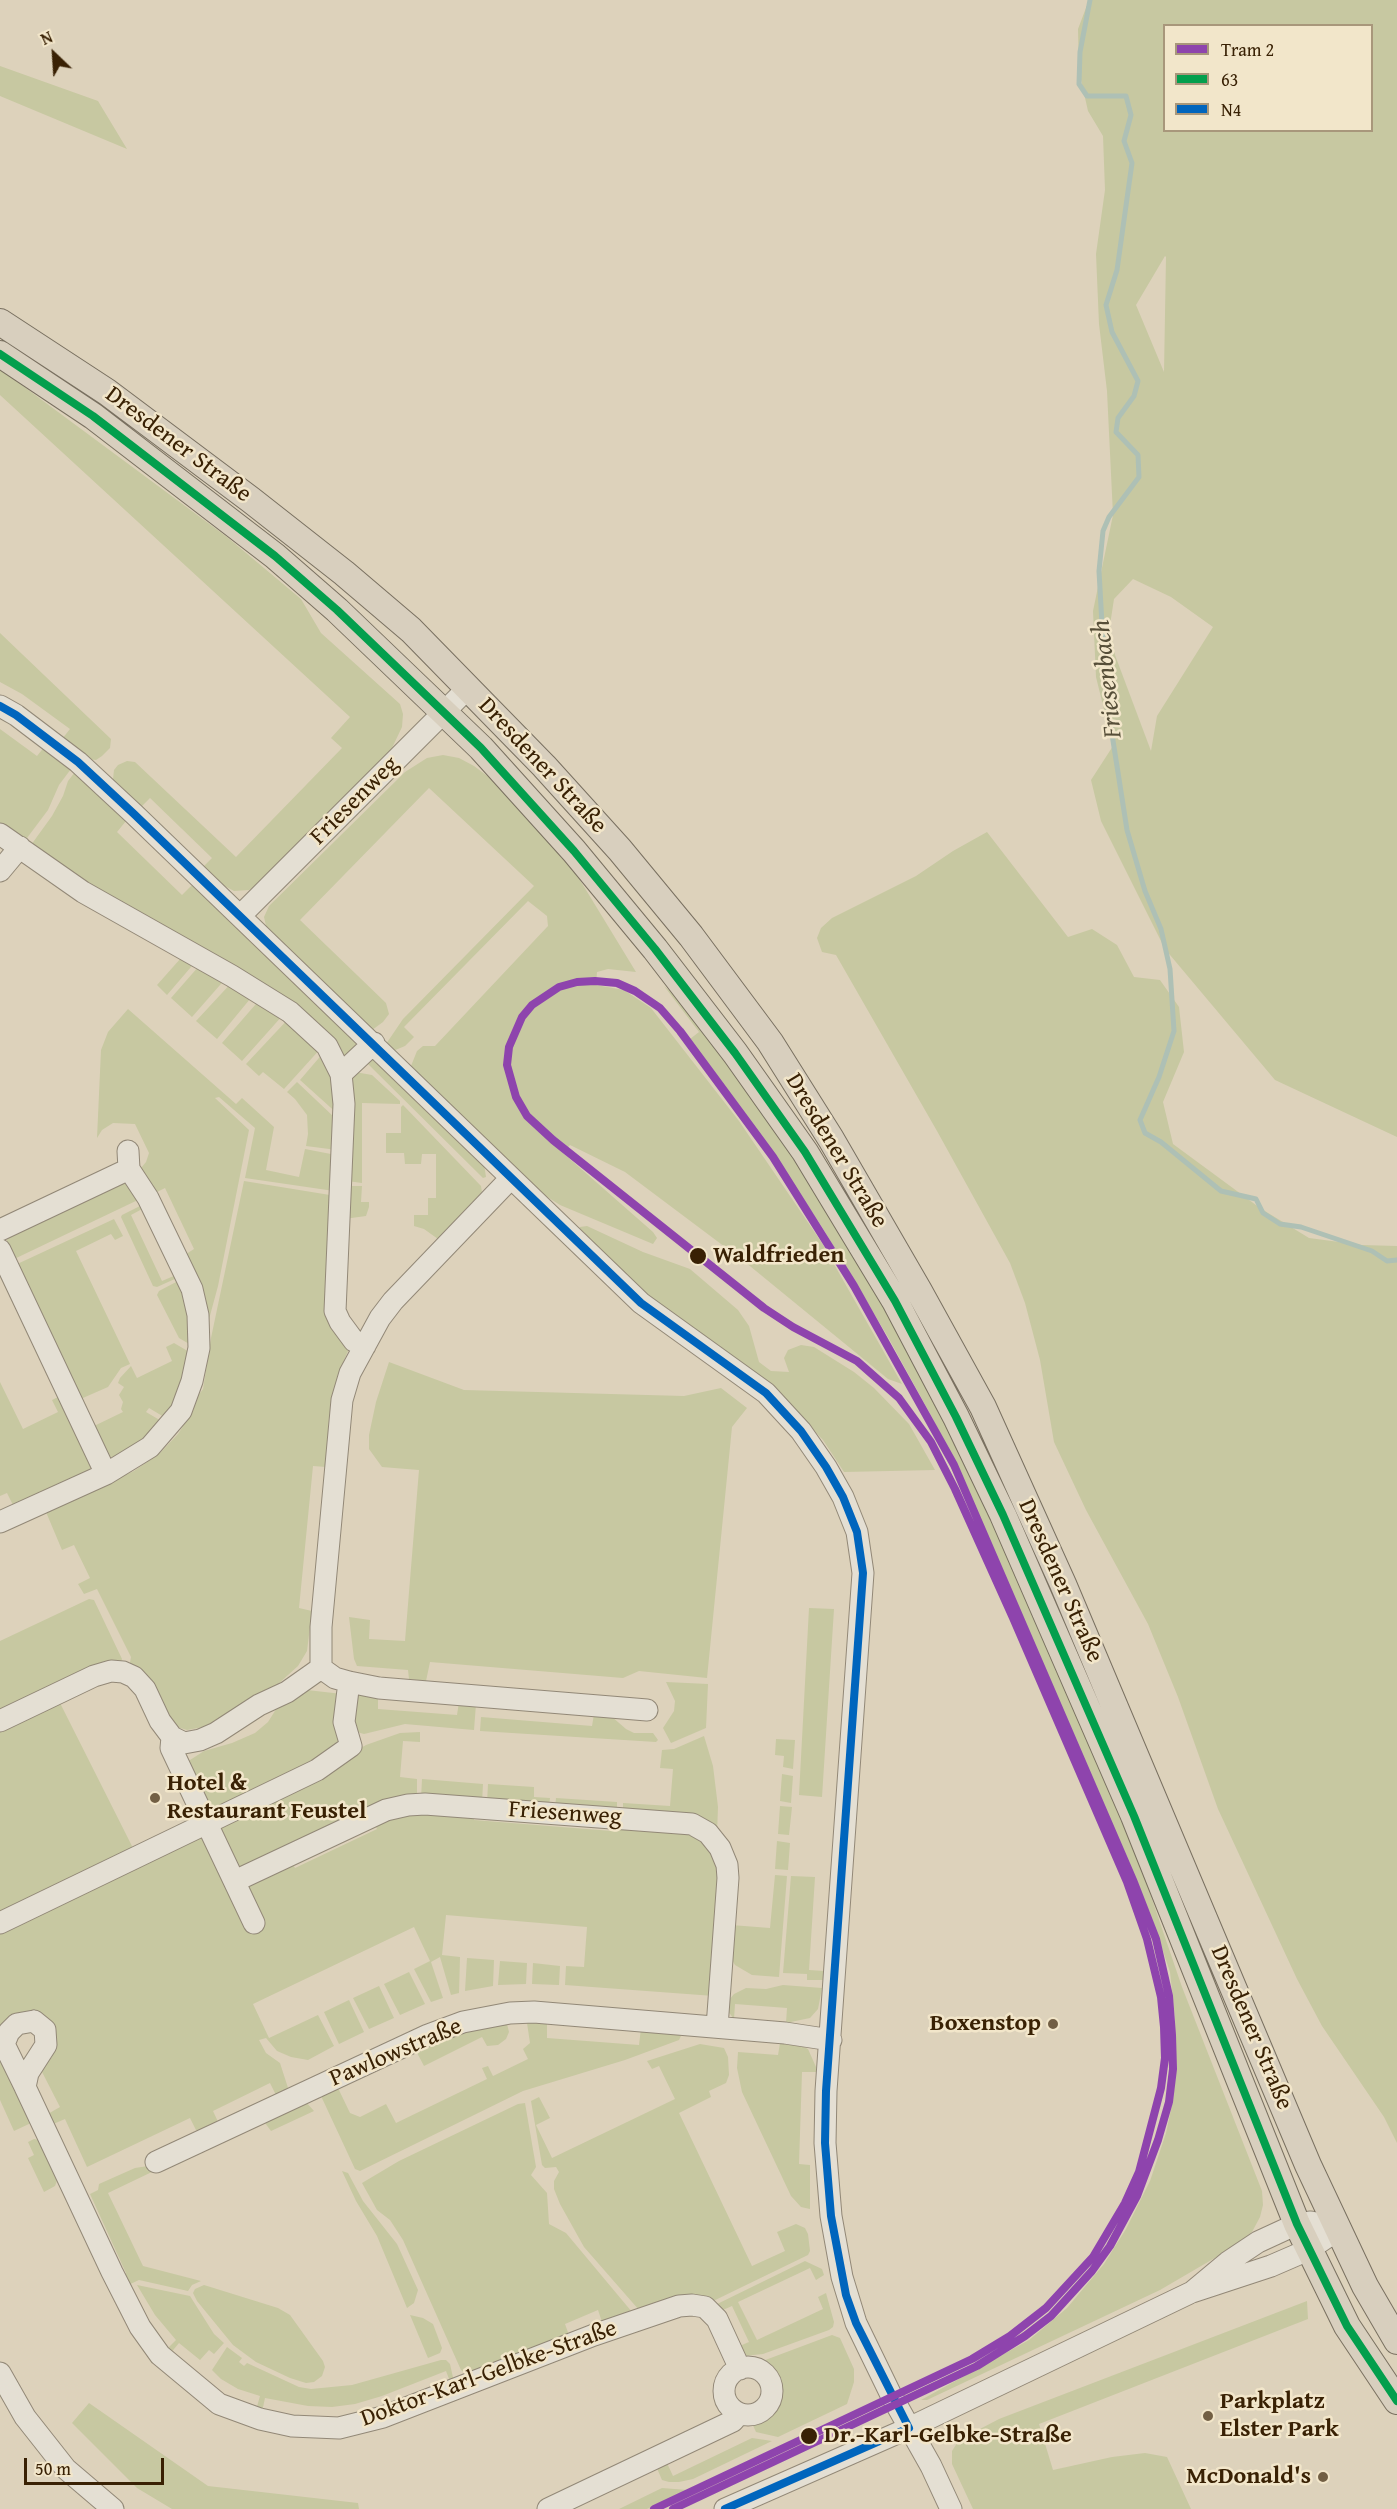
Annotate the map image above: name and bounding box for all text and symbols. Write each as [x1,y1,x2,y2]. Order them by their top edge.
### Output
north arrow [24,24,84,84]
legend [1163,24,1373,132]
text: N [36,25,56,51]
text: Tram 2 [1221,36,1274,63]
text: 63 [1221,66,1238,93]
text: N4 [1221,96,1241,123]
street label: Dresdener Straße [99,381,257,509]
water label: Friesenbach [1086,618,1130,740]
street label: Dresdener Straße [472,692,612,840]
street label: Friesenweg [305,751,405,851]
street label: Dresdener Straße [778,1068,894,1234]
place label: Waldfrieden [713,1242,844,1270]
marker: Waldfrieden [688,1246,708,1266]
street label: Dresdener Straße [1011,1495,1109,1667]
place label: Hotel & Restaurant Feustel [167,1770,366,1826]
marker: Hotel & Restaurant Feustel [148,1791,162,1805]
street label: Friesenweg [507,1796,623,1832]
street label: Dresdener Straße [1203,1942,1299,2114]
place label: Boxenstop [930,2010,1041,2038]
street label: Pawlowstraße [326,2012,466,2094]
marker: Boxenstop [1046,2017,1060,2031]
street label: Doktor-Karl-Gelbke-Straße [357,2314,621,2434]
place label: Parkplatz Elster Park [1220,2388,1339,2444]
marker: Parkplatz Elster Park [1201,2409,1215,2423]
place label: Dr.-Karl-Gelbke-Straße [824,2422,1072,2450]
marker: Dr.-Karl-Gelbke-Straße [799,2426,819,2446]
scale bar [27,2446,166,2484]
text: 50 m [35,2455,71,2482]
place label: McDonald's [1186,2463,1311,2491]
marker: McDonald's [1316,2470,1330,2484]

